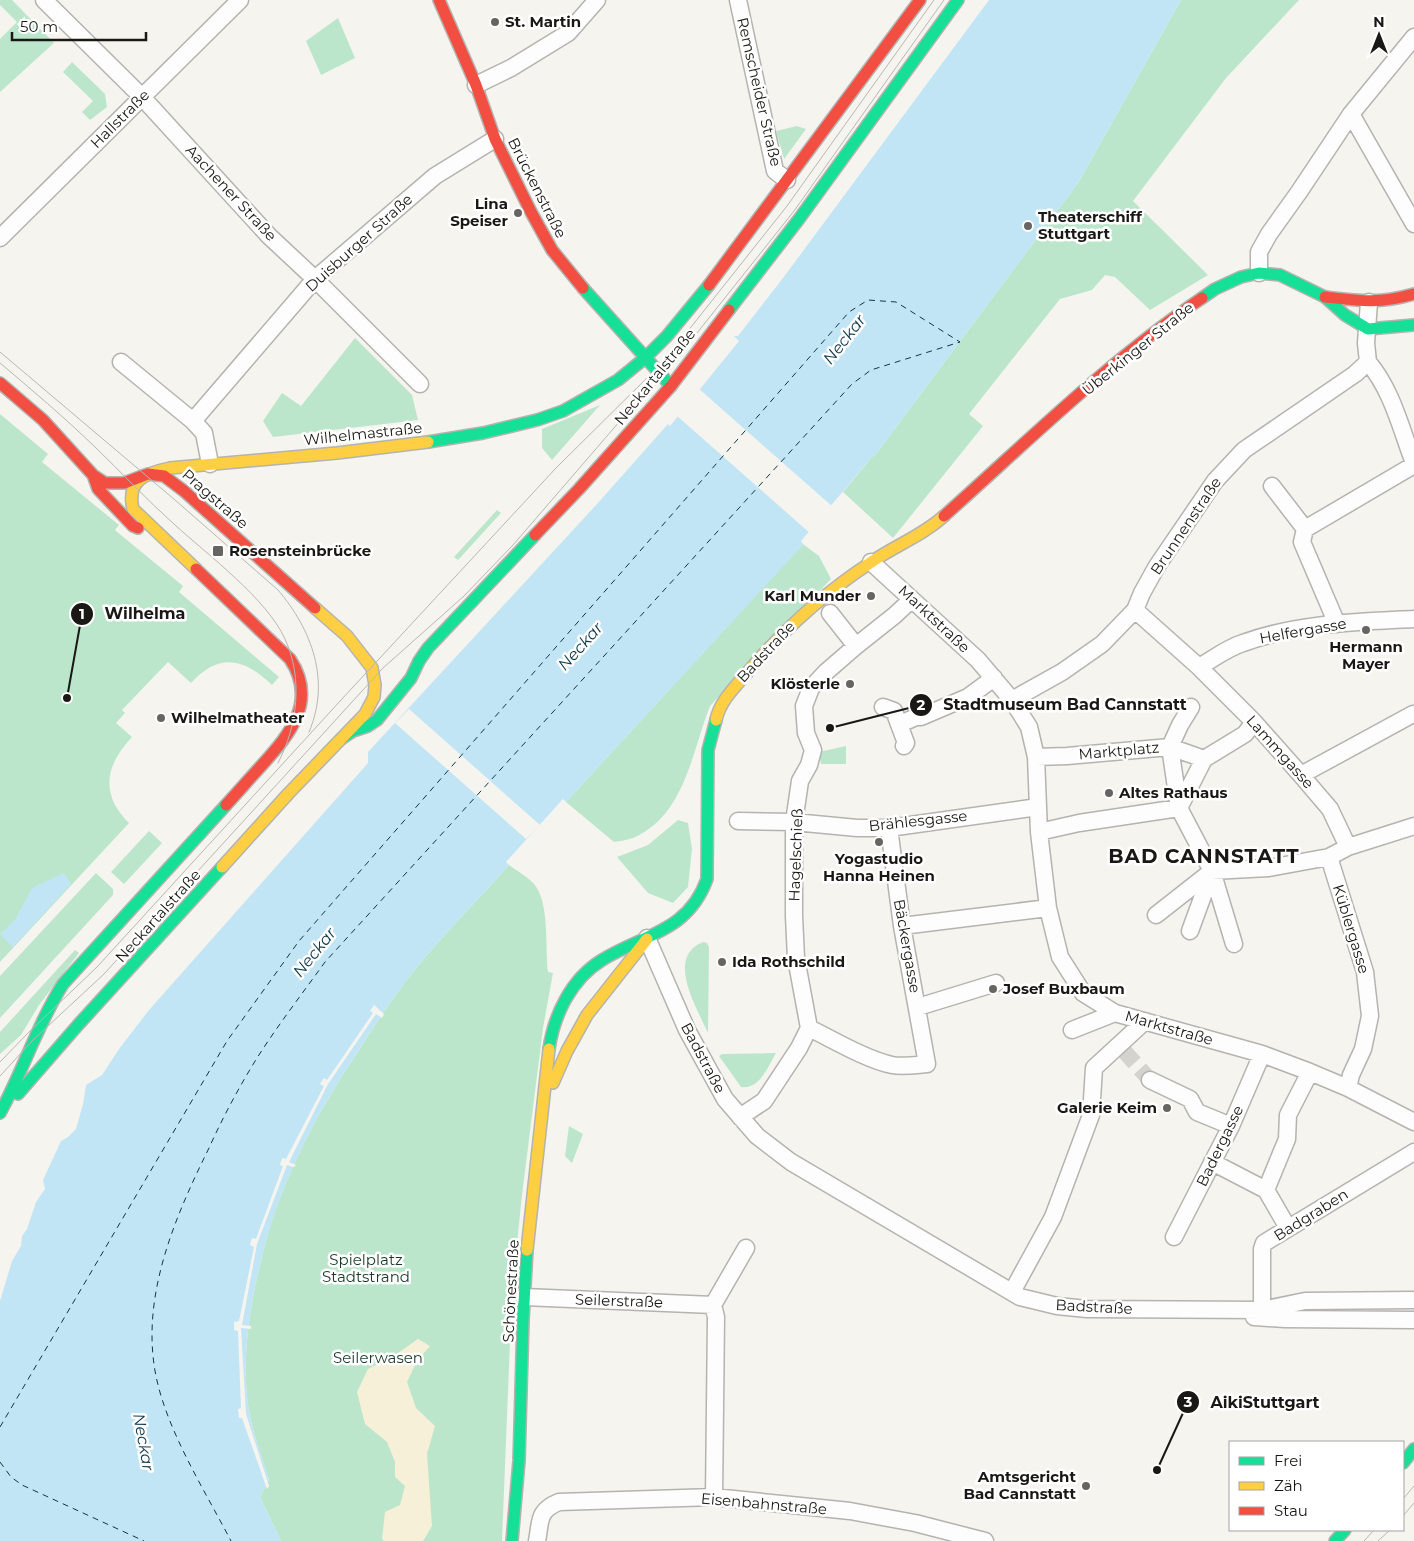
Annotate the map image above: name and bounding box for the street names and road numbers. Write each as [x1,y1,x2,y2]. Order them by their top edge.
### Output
street label: Remscheider Straße [733,15,786,168]
street label: Hallstraße [86,85,153,152]
street label: Brückenstraße [504,134,571,241]
street label: Aachener Straße [182,140,281,245]
street label: Duisburger Straße [301,189,416,296]
street label: Überkinger Straße [1078,298,1197,399]
street label: Neckartalstraße [610,324,699,429]
street label: Wilhelmastraße [303,418,423,449]
street label: Pragstraße [178,465,252,533]
street label: Brunnenstraße [1146,473,1225,578]
street label: Marktstraße [895,581,974,657]
street label: Helfergasse [1258,614,1348,647]
street label: Badstraße [732,617,799,686]
street label: Lammgasse [1242,711,1318,792]
street label: Marktplatz [1078,737,1160,763]
street label: Brählesgasse [868,806,968,835]
street label: Hagelschieß [784,808,807,902]
street label: Neckartalstraße [111,865,204,966]
street label: Küblergasse [1329,882,1374,976]
street label: Bäckergasse [890,898,925,994]
street label: Marktstraße [1123,1006,1215,1049]
street label: Badstraße [677,1019,730,1096]
street label: Badergasse [1192,1102,1247,1190]
street label: Badgraben [1270,1184,1351,1245]
street label: Schönestraße [498,1239,523,1343]
street label: Seilerstraße [575,1289,663,1312]
street label: Badstraße [1055,1295,1133,1318]
street label: Eisenbahnstraße [700,1489,828,1518]

